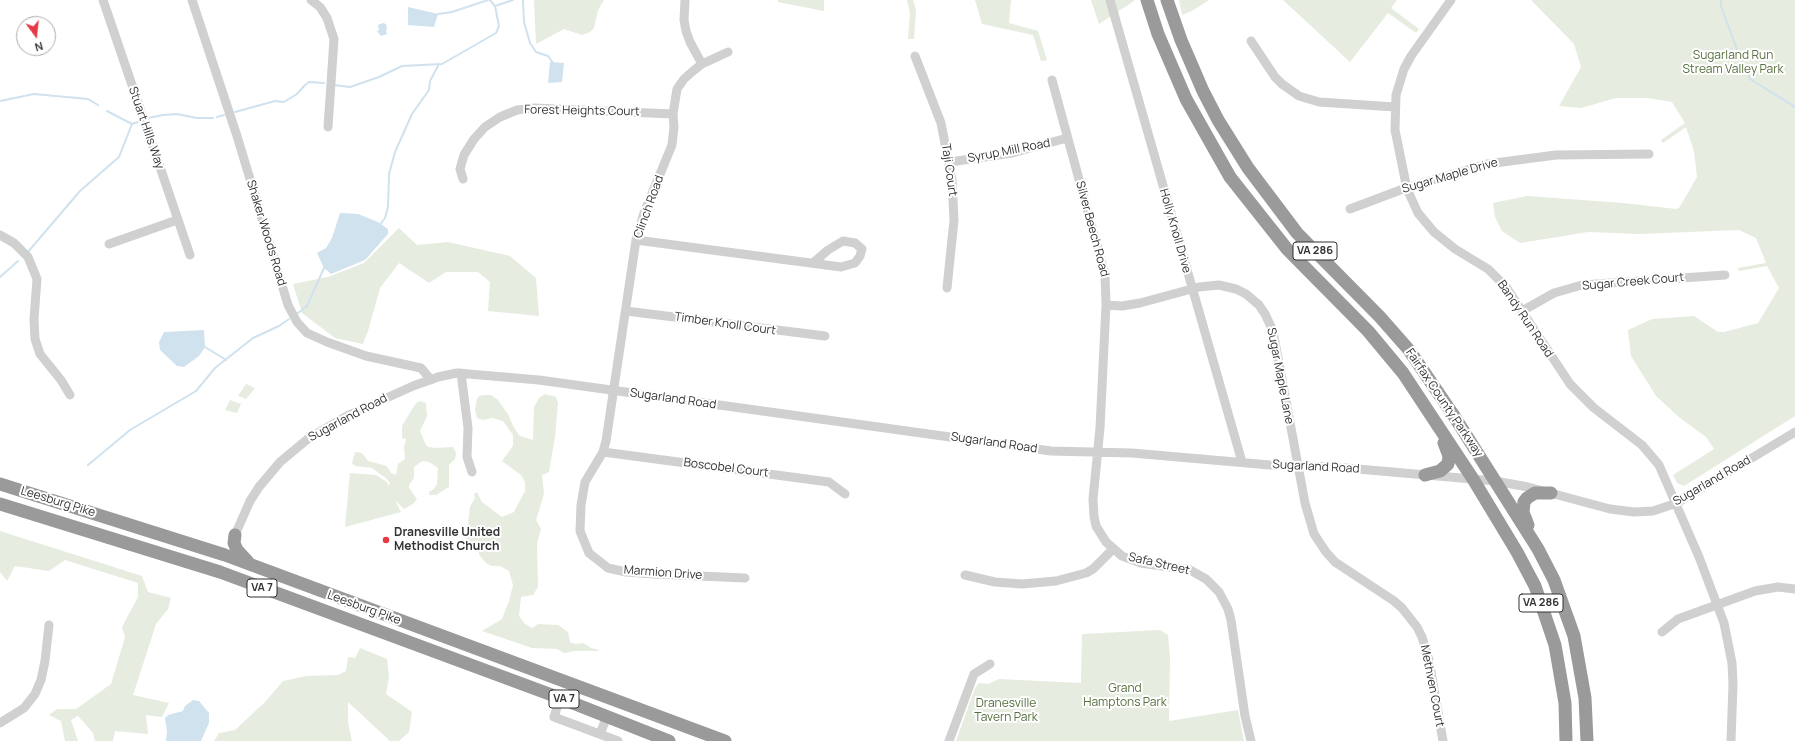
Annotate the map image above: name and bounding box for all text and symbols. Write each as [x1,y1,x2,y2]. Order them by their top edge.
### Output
north arrow [16,16,56,56]
text: N [33,39,45,55]
park label: Sugarland Run Stream Valley Park [1682,49,1784,77]
street label: Stuart Hills Way [125,85,167,171]
street label: Forest Heights Court [524,103,640,119]
street label: Syrup Mill Road [966,136,1052,166]
street label: Taji Court [938,143,960,197]
street label: Sugar Maple Drive [1400,155,1500,197]
street label: Clinch Road [631,174,667,240]
street label: Shaker Woods Road [243,178,289,288]
street label: Silver Beech Road [1072,180,1112,278]
street label: Holly Knoll Drive [1156,187,1194,275]
road number: VA 286 [1293,242,1337,260]
street label: Sugar Creek Court [1581,270,1685,294]
street label: Bandy Run Road [1494,278,1556,360]
street label: Timber Knoll Court [673,310,777,338]
street label: Sugar Maple Lane [1264,327,1296,425]
street label: Fairfax County Parkway [1402,346,1486,460]
street label: Sugarland Road [629,386,717,412]
street label: Sugarland Road [306,391,390,445]
street label: Sugarland Road [950,430,1038,456]
street label: Sugarland Road [1671,453,1753,509]
street label: Boscobel Court [683,456,769,480]
street label: Sugarland Road [1272,458,1360,476]
street label: Leesburg Pike [19,484,97,520]
place label: Dranesville United Methodist Church [394,526,500,554]
marker: Dranesville United Methodist Church [381,535,391,545]
street label: Safa Street [1127,550,1191,578]
street label: Marmion Drive [623,563,703,583]
road number: VA 7 [247,579,277,597]
street label: Leesburg Pike [325,588,403,628]
road number: VA 286 [1519,594,1563,612]
street label: Methven Court [1417,644,1447,728]
park label: Grand Hamptons Park [1083,682,1167,710]
road number: VA 7 [549,690,579,708]
park label: Dranesville Tavern Park [974,697,1038,725]

